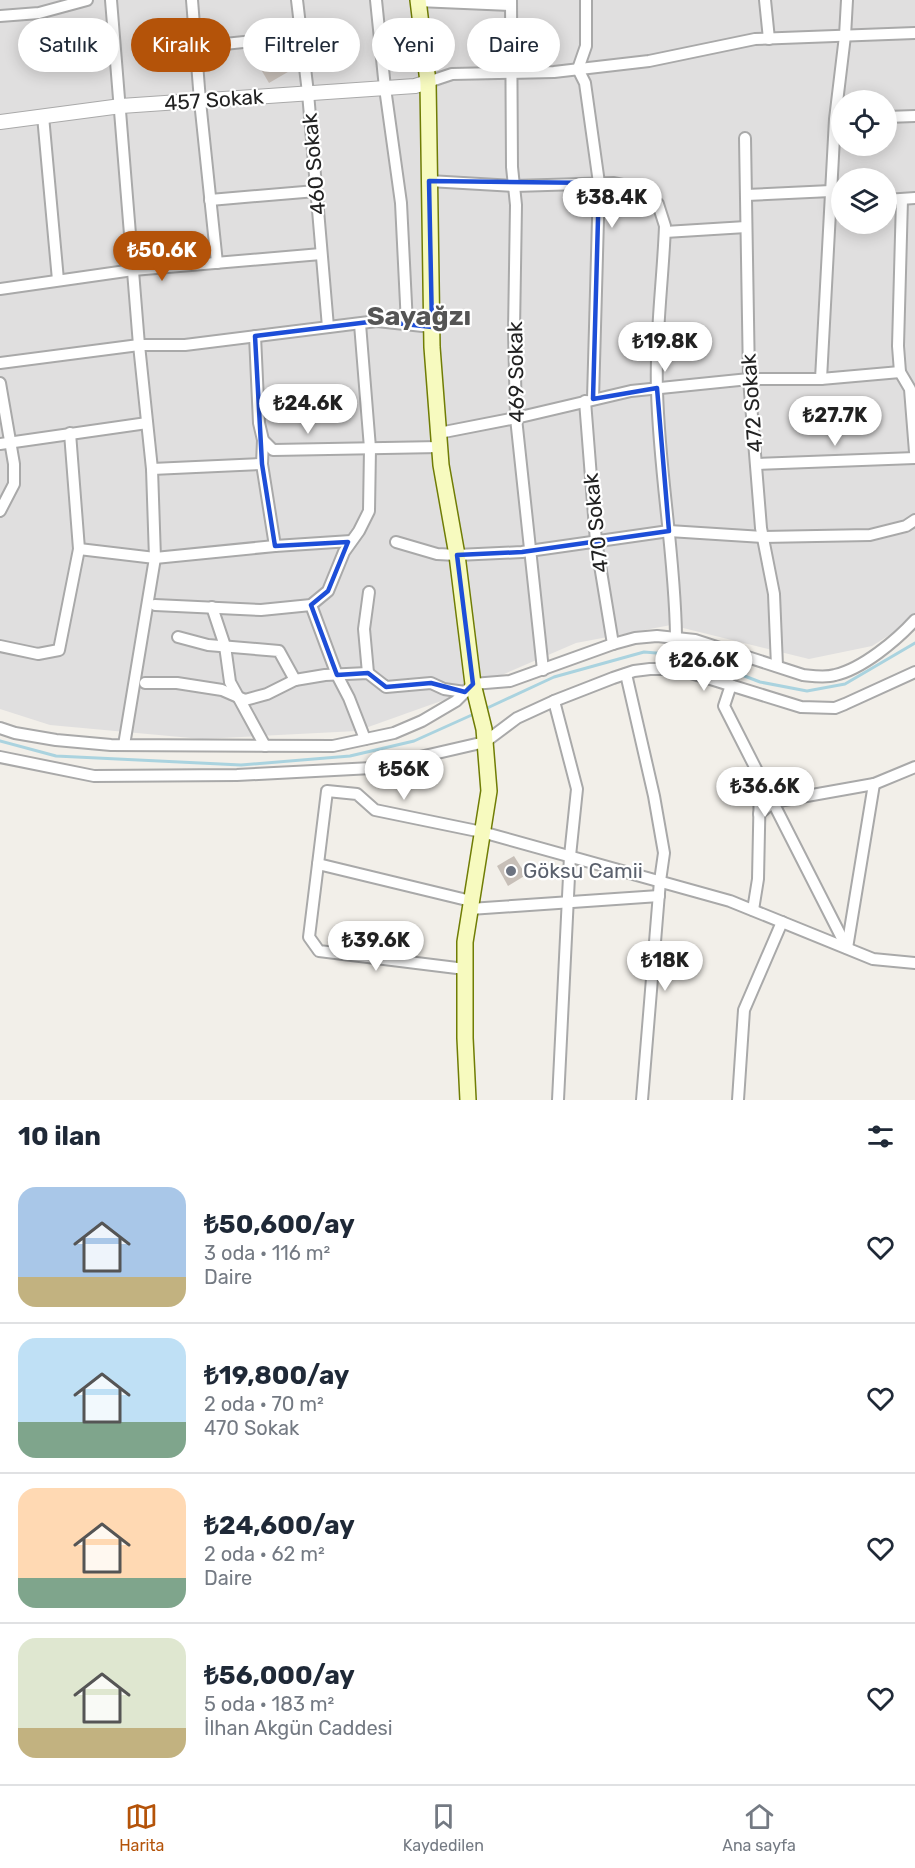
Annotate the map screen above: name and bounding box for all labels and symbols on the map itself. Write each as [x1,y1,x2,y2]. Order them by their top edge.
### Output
street label: 457 Sokak [163,84,265,115]
street label: 460 Sokak [297,112,330,216]
pin: ₺38.4K [563,178,661,229]
pin: ₺50.6K [113,231,211,282]
district label: Sayağzı [367,300,471,332]
street label: 469 Sokak [502,321,529,423]
pin: ₺19.8K [616,322,714,373]
street label: 472 Sokak [736,353,767,453]
pin: ₺24.6K [259,384,357,435]
pin: ₺27.7K [786,396,884,447]
street label: 470 Sokak [578,472,613,574]
pin: ₺26.6K [655,641,753,692]
pin: ₺56K [368,750,440,801]
pin: ₺36.6K [716,767,814,818]
place label: Göksu Camii [523,858,643,883]
marker: Göksu Camii [504,864,518,878]
pin: ₺39.6K [327,921,425,972]
pin: ₺18K [629,941,701,992]

